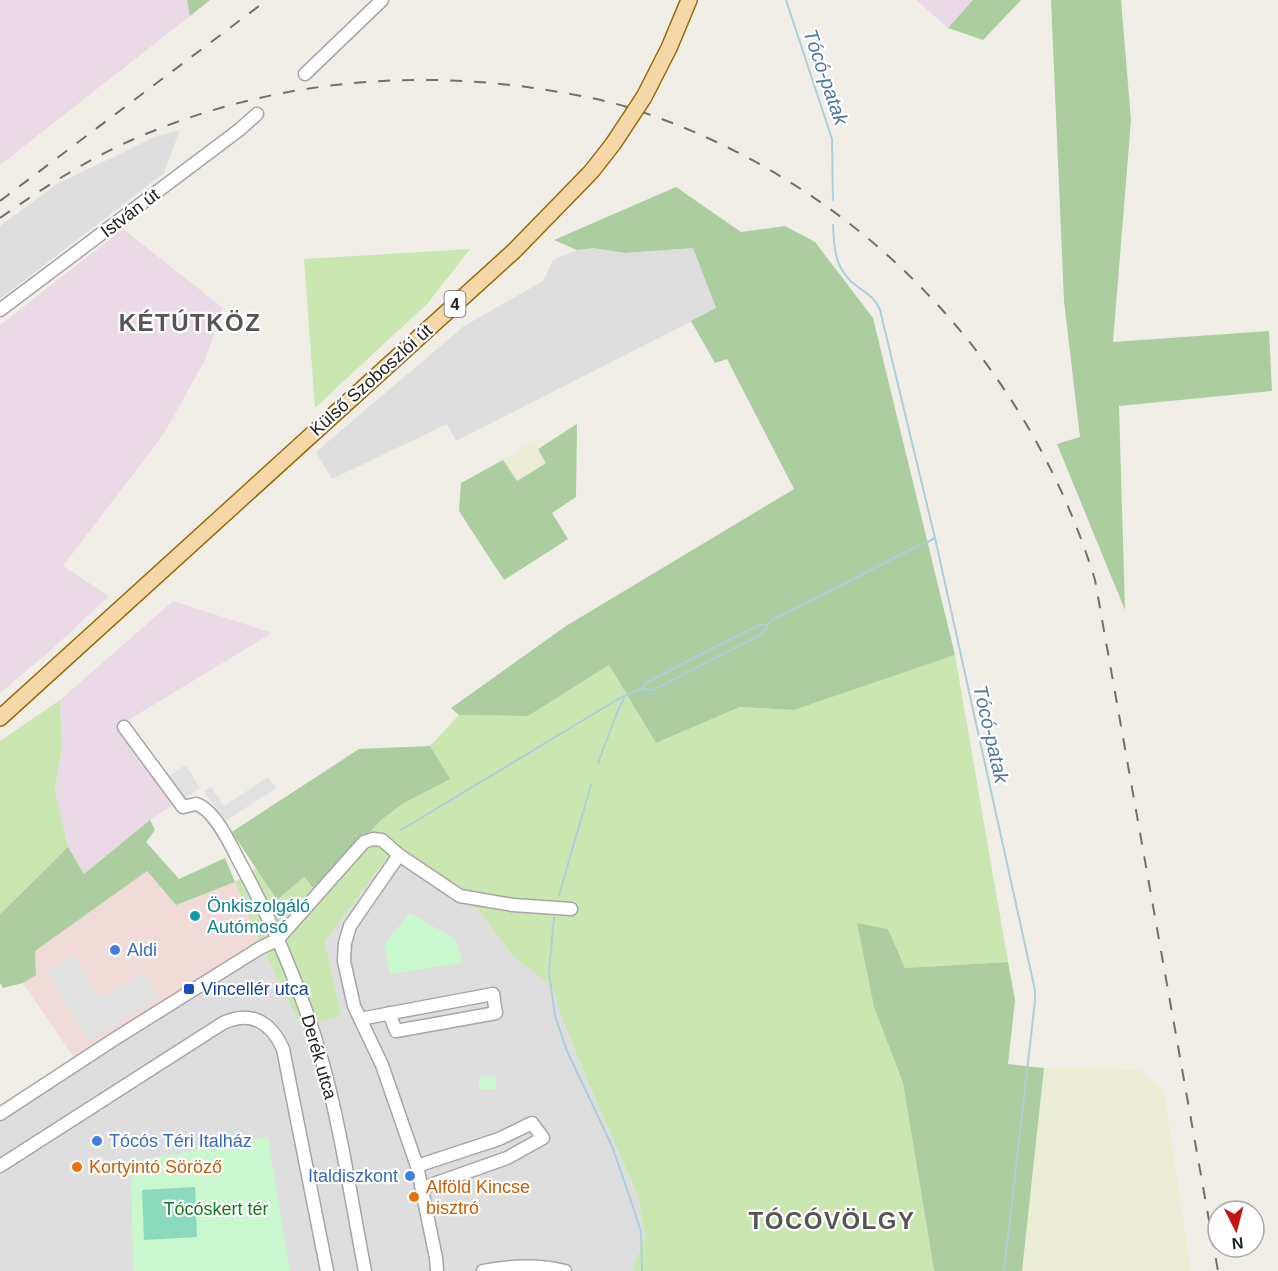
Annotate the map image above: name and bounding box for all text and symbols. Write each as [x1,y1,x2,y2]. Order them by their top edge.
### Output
water label: Tócó-patak [799,26,853,129]
street label: István út [97,185,163,241]
road number: 4 [444,291,466,317]
district label: KÉTÚTKÖZ [119,309,261,336]
street label: Külső Szoboszlói út [306,320,436,440]
water label: Tócó-patak [969,683,1013,786]
place label: Önkiszolgáló Autómosó [207,896,310,937]
marker: Önkiszolgáló Autómosó [188,909,202,923]
place label: Aldi [127,940,157,960]
marker: Aldi [108,943,122,957]
place label: Vincellér utca [201,979,310,999]
marker: Vincellér utca [182,982,196,996]
street label: Derék utca [297,1012,341,1103]
place label: Tócós Téri Italház [109,1131,252,1151]
marker: Tócós Téri Italház [90,1134,104,1148]
place label: Kortyintó Söröző [89,1157,222,1177]
marker: Kortyintó Söröző [70,1160,84,1174]
place label: Italdiszkont [308,1166,398,1186]
marker: Italdiszkont [403,1169,417,1183]
place label: Alföld Kincse bisztró [426,1177,530,1218]
marker: Alföld Kincse bisztró [407,1190,421,1204]
park label: Tócóskert tér [163,1199,269,1219]
north arrow [1206,1199,1266,1259]
district label: TÓCÓVÖLGY [749,1207,915,1234]
text: N [1231,1234,1244,1252]

